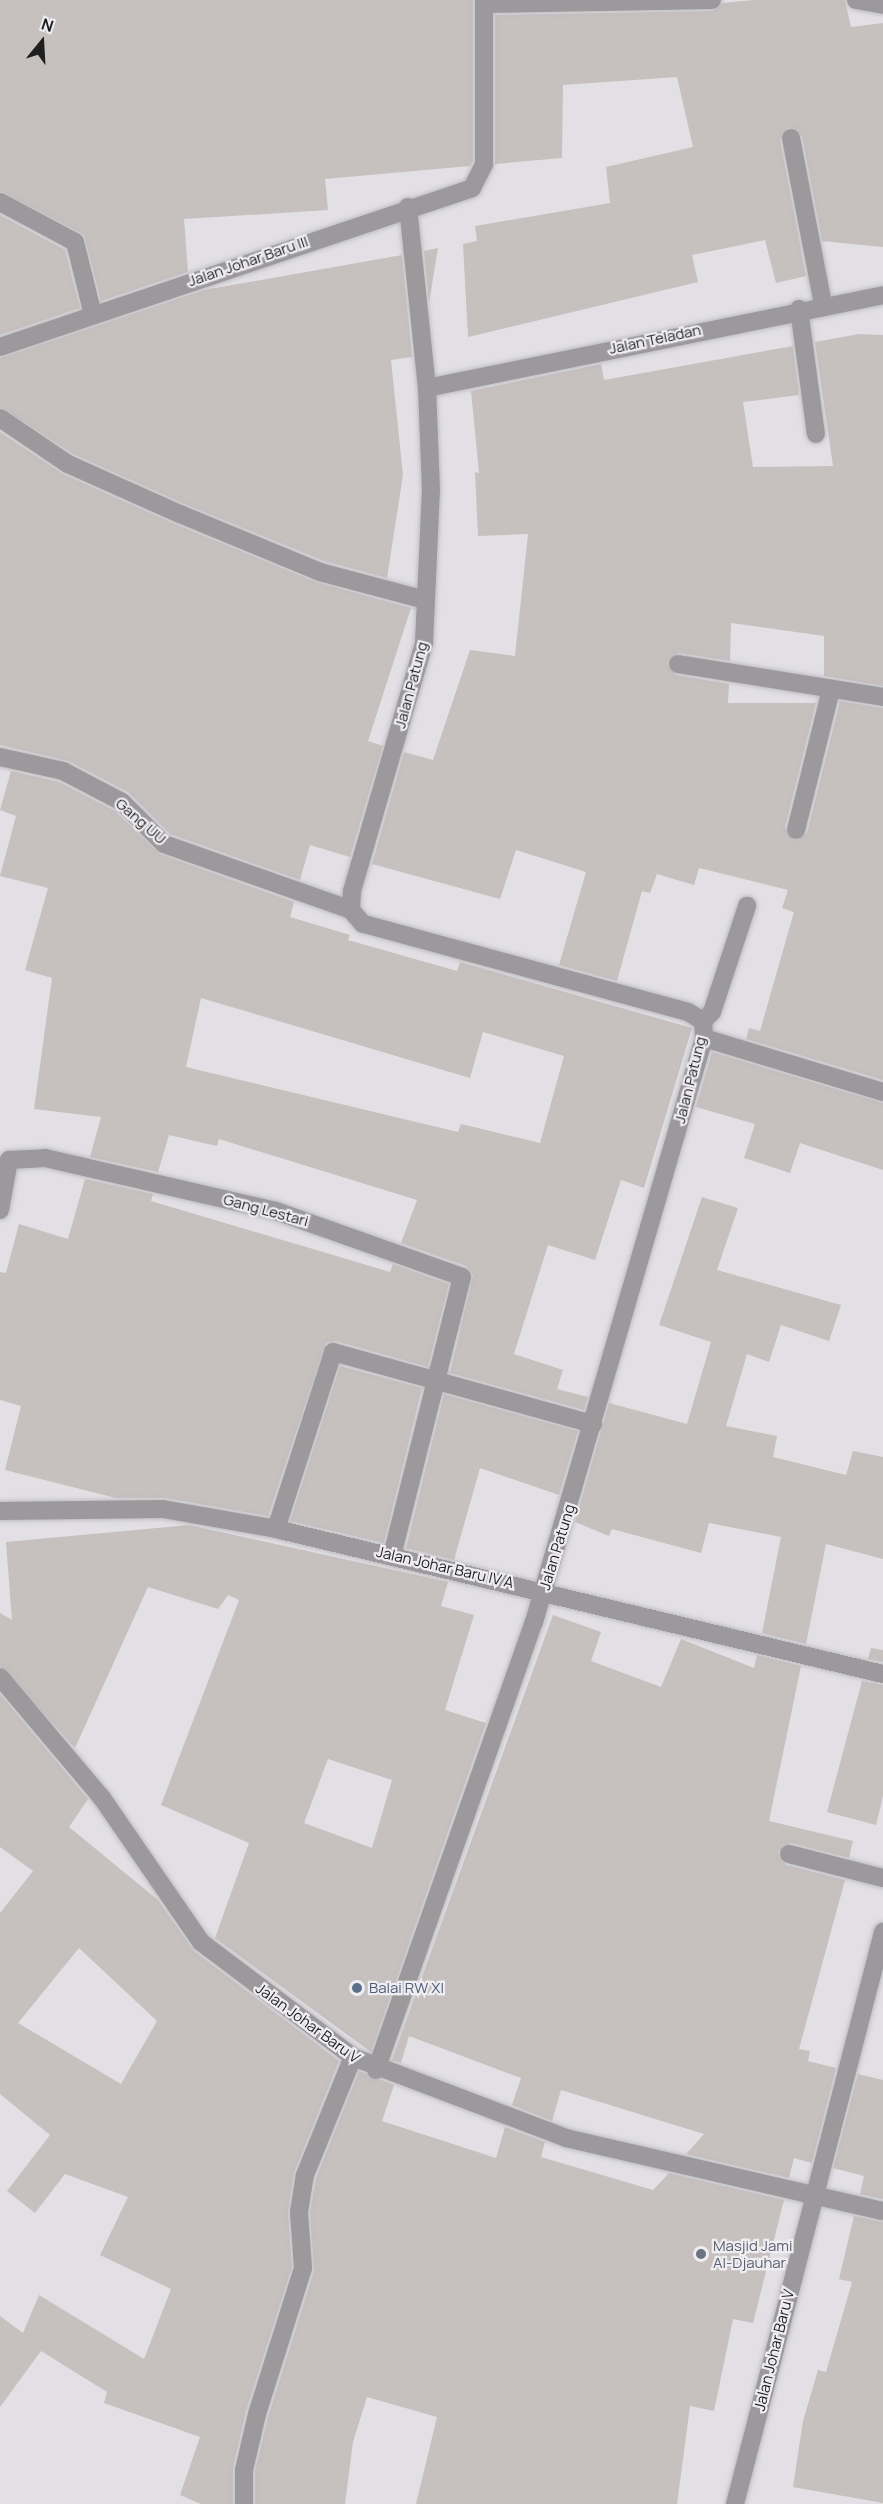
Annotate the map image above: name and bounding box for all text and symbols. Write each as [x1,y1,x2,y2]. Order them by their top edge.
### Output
north arrow [12,12,72,72]
text: N [39,13,56,37]
street label: Jalan Johar Baru III [186,232,310,290]
street label: Jalan Teladan [607,320,703,358]
street label: Jalan Patung [391,640,431,730]
street label: Gang UU [112,794,170,848]
street label: Jalan Patung [671,1035,709,1125]
street label: Gang Lestari [222,1190,310,1230]
street label: Jalan Patung [535,1502,579,1592]
street label: Jalan Johar Baru IV A [375,1542,515,1592]
street label: Jalan Johar Baru V [252,1979,364,2067]
place label: Balai RW XI [369,1979,444,1997]
marker: Balai RW XI [350,1981,364,1995]
place label: Masjid Jami Al-Djauhar [713,2236,792,2271]
marker: Masjid Jami Al-Djauhar [694,2247,708,2261]
street label: Jalan Johar Baru V [750,2287,798,2413]

